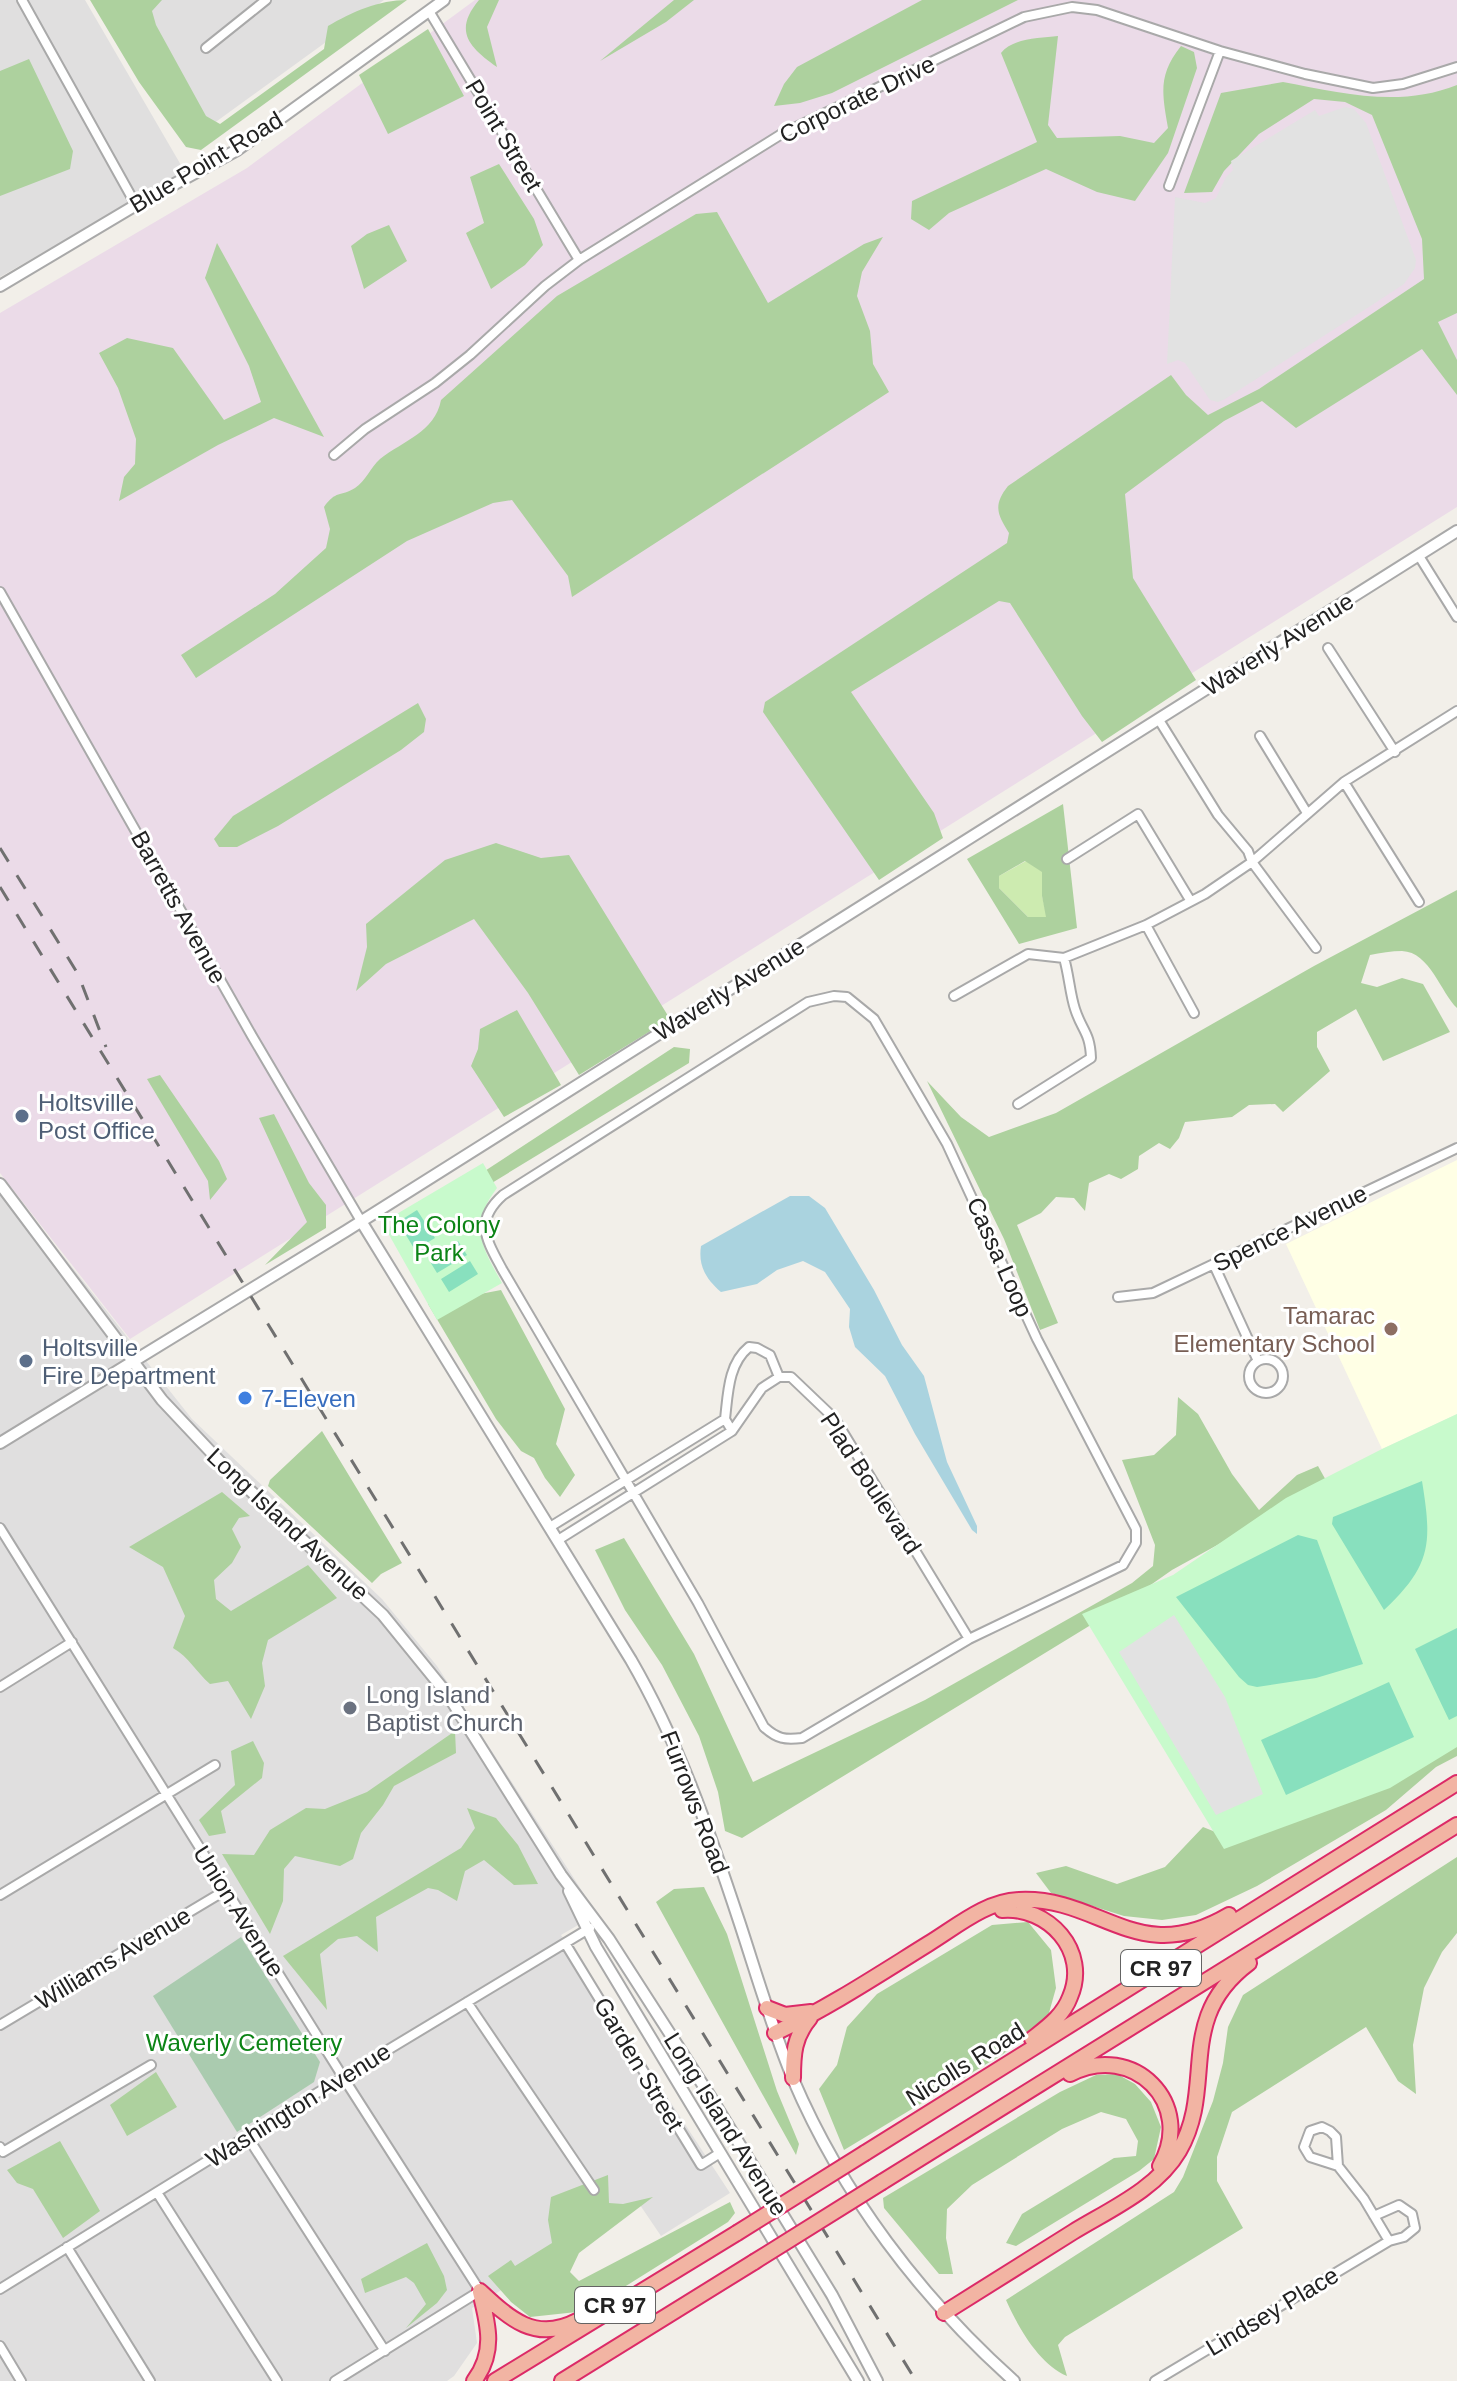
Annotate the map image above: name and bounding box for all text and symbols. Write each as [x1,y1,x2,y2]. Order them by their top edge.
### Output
street label: Corporate Drive [775,50,939,148]
street label: Point Street [460,74,548,196]
street label: Blue Point Road [125,106,287,218]
street label: Waverly Avenue [1198,587,1358,701]
street label: Barretts Avenue [126,826,232,988]
street label: Waverly Avenue [649,932,809,1046]
place label: Holtsville Post Office [38,1089,155,1144]
marker: Holtsville Post Office [13,1107,31,1125]
street label: Spence Avenue [1209,1179,1371,1277]
street label: Cassa Loop [962,1193,1038,1321]
park label: The Colony Park [378,1211,500,1266]
place label: Tamarac Elementary School [1174,1302,1375,1357]
marker: Tamarac Elementary School [1382,1320,1400,1338]
place label: Holtsville Fire Department [42,1334,216,1389]
marker: Holtsville Fire Department [17,1352,35,1370]
place label: 7-Eleven [261,1385,356,1412]
marker: 7-Eleven [236,1389,254,1407]
street label: Plad Boulevard [815,1407,927,1559]
street label: Long Island Avenue [202,1442,374,1606]
place label: Long Island Baptist Church [366,1681,523,1736]
marker: Long Island Baptist Church [341,1699,359,1717]
street label: Furrows Road [655,1727,735,1877]
street label: Union Avenue [188,1841,290,1981]
street label: Williams Avenue [31,1901,195,2015]
road number: CR 97 [1121,1950,1201,1986]
street label: Garden Street [589,1992,690,2136]
street label: Nicolls Road [901,2017,1029,2111]
street label: Long Island Avenue [659,2028,793,2220]
park label: Waverly Cemetery [146,2029,342,2056]
street label: Washington Avenue [201,2037,395,2173]
street label: Lindsey Place [1201,2261,1343,2361]
road number: CR 97 [575,2287,655,2323]

